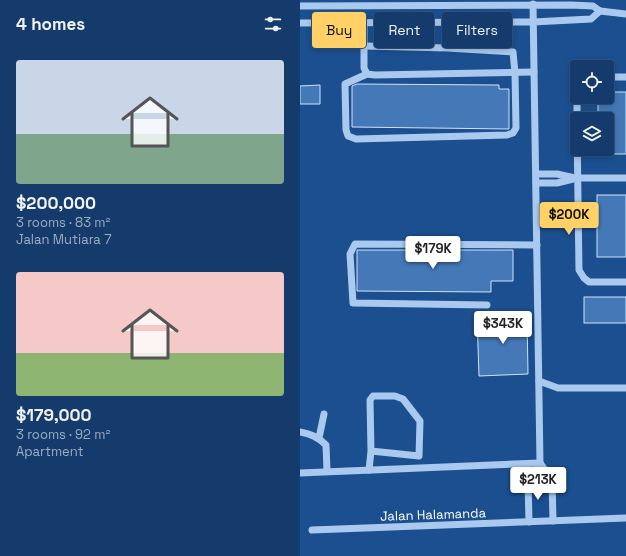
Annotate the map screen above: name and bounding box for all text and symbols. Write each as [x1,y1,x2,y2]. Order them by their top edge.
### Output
chip: Buy [312,12,366,48]
chip: Rent [374,12,434,48]
chip: Filters [442,12,512,48]
text: 4 homes [16,13,85,35]
icon: filters [262,13,284,35]
map controls [570,60,614,156]
button: locate [570,60,614,104]
icon: home [114,86,186,158]
button: layers [570,112,614,156]
text: $200,000 [16,192,96,214]
pin: $200K [541,202,597,236]
text: $200K [549,206,589,223]
text: 3 rooms · 83 m² [16,214,110,231]
text: Jalan Mutiara 7 [16,231,112,248]
pin: $179K [405,236,461,270]
text: $179K [414,240,452,257]
icon: home [114,298,186,370]
pin: $343K [475,311,531,345]
text: $343K [483,315,523,332]
text: $179,000 [16,404,92,426]
text: 3 rooms · 92 m² [16,426,110,443]
text: Apartment [16,443,84,460]
pin: $213K [510,467,566,501]
text: $213K [519,471,557,488]
street label: Jalan Halamanda [380,504,487,525]

